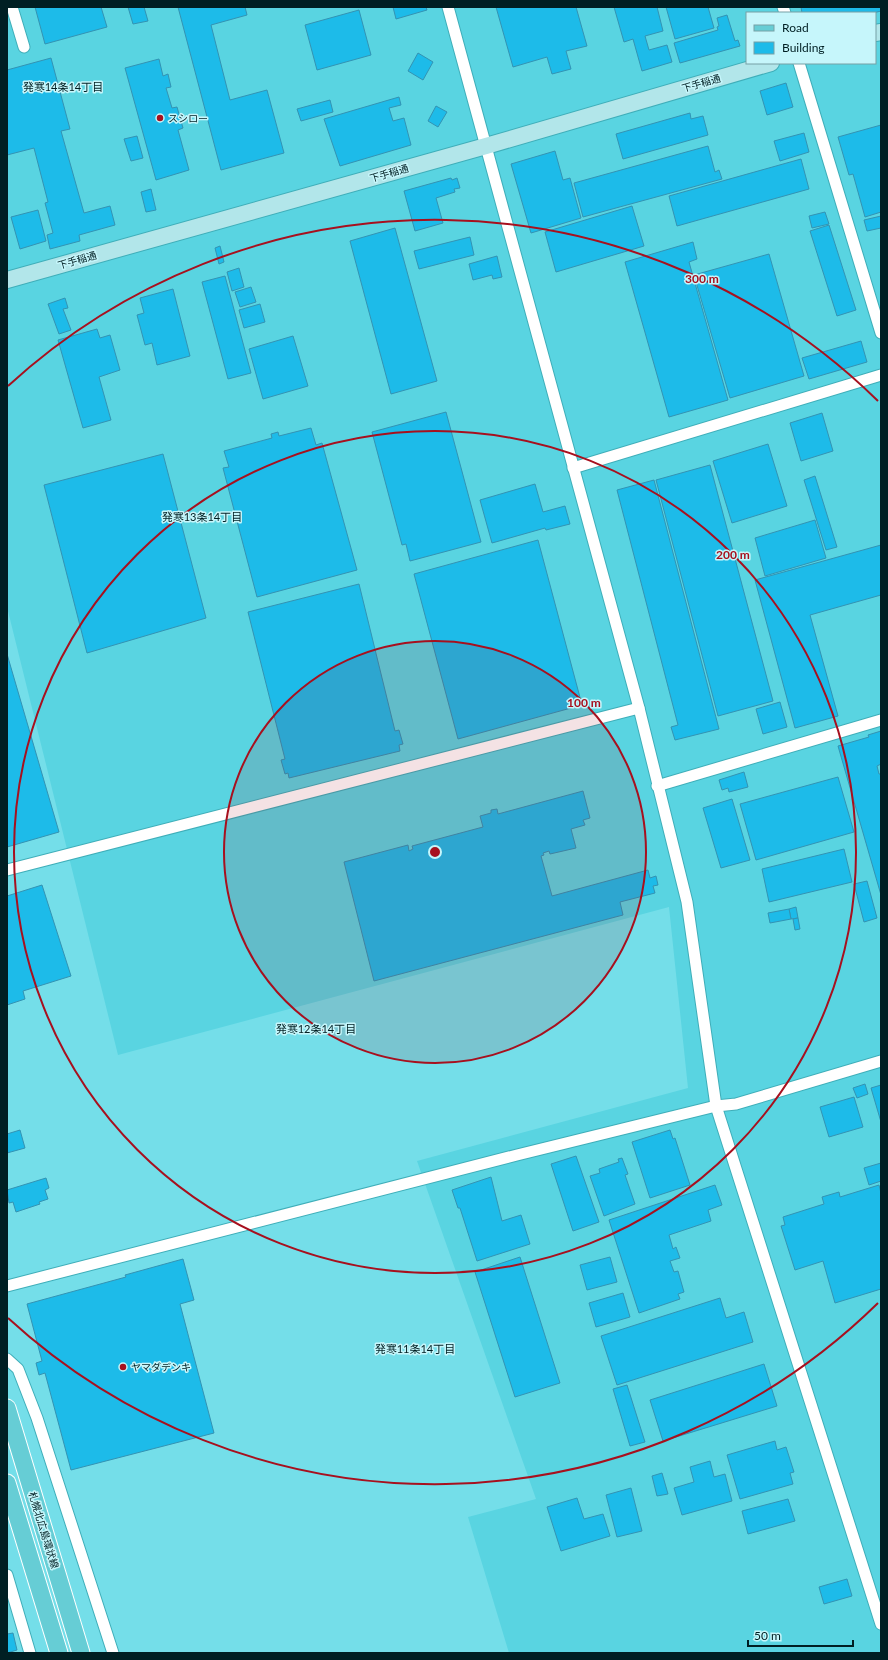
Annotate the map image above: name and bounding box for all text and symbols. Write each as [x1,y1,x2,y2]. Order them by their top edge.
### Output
legend [746,12,876,64]
text: Road [782,20,809,35]
text: Building [782,40,825,55]
street label: 下手稲通 [680,72,722,94]
district label: 発寒14条14丁目 [23,80,103,93]
place label: スシロー [168,112,208,124]
marker: スシロー [155,113,165,123]
street label: 下手稲通 [368,162,410,184]
street label: 下手稲通 [56,249,98,271]
text: 300 m [685,271,719,286]
district label: 発寒13条14丁目 [162,510,242,523]
text: 200 m [716,547,750,562]
text: 100 m [567,695,601,710]
centre of rings [428,845,442,859]
district label: 発寒12条14丁目 [276,1022,356,1035]
district label: 発寒11条14丁目 [375,1342,455,1355]
place label: ヤマダデンキ [131,1361,191,1373]
marker: ヤマダデンキ [118,1362,128,1372]
street label: 札幌北広島環状線 [27,1490,61,1570]
scale bar [748,1622,853,1648]
text: 50 m [754,1628,781,1643]

